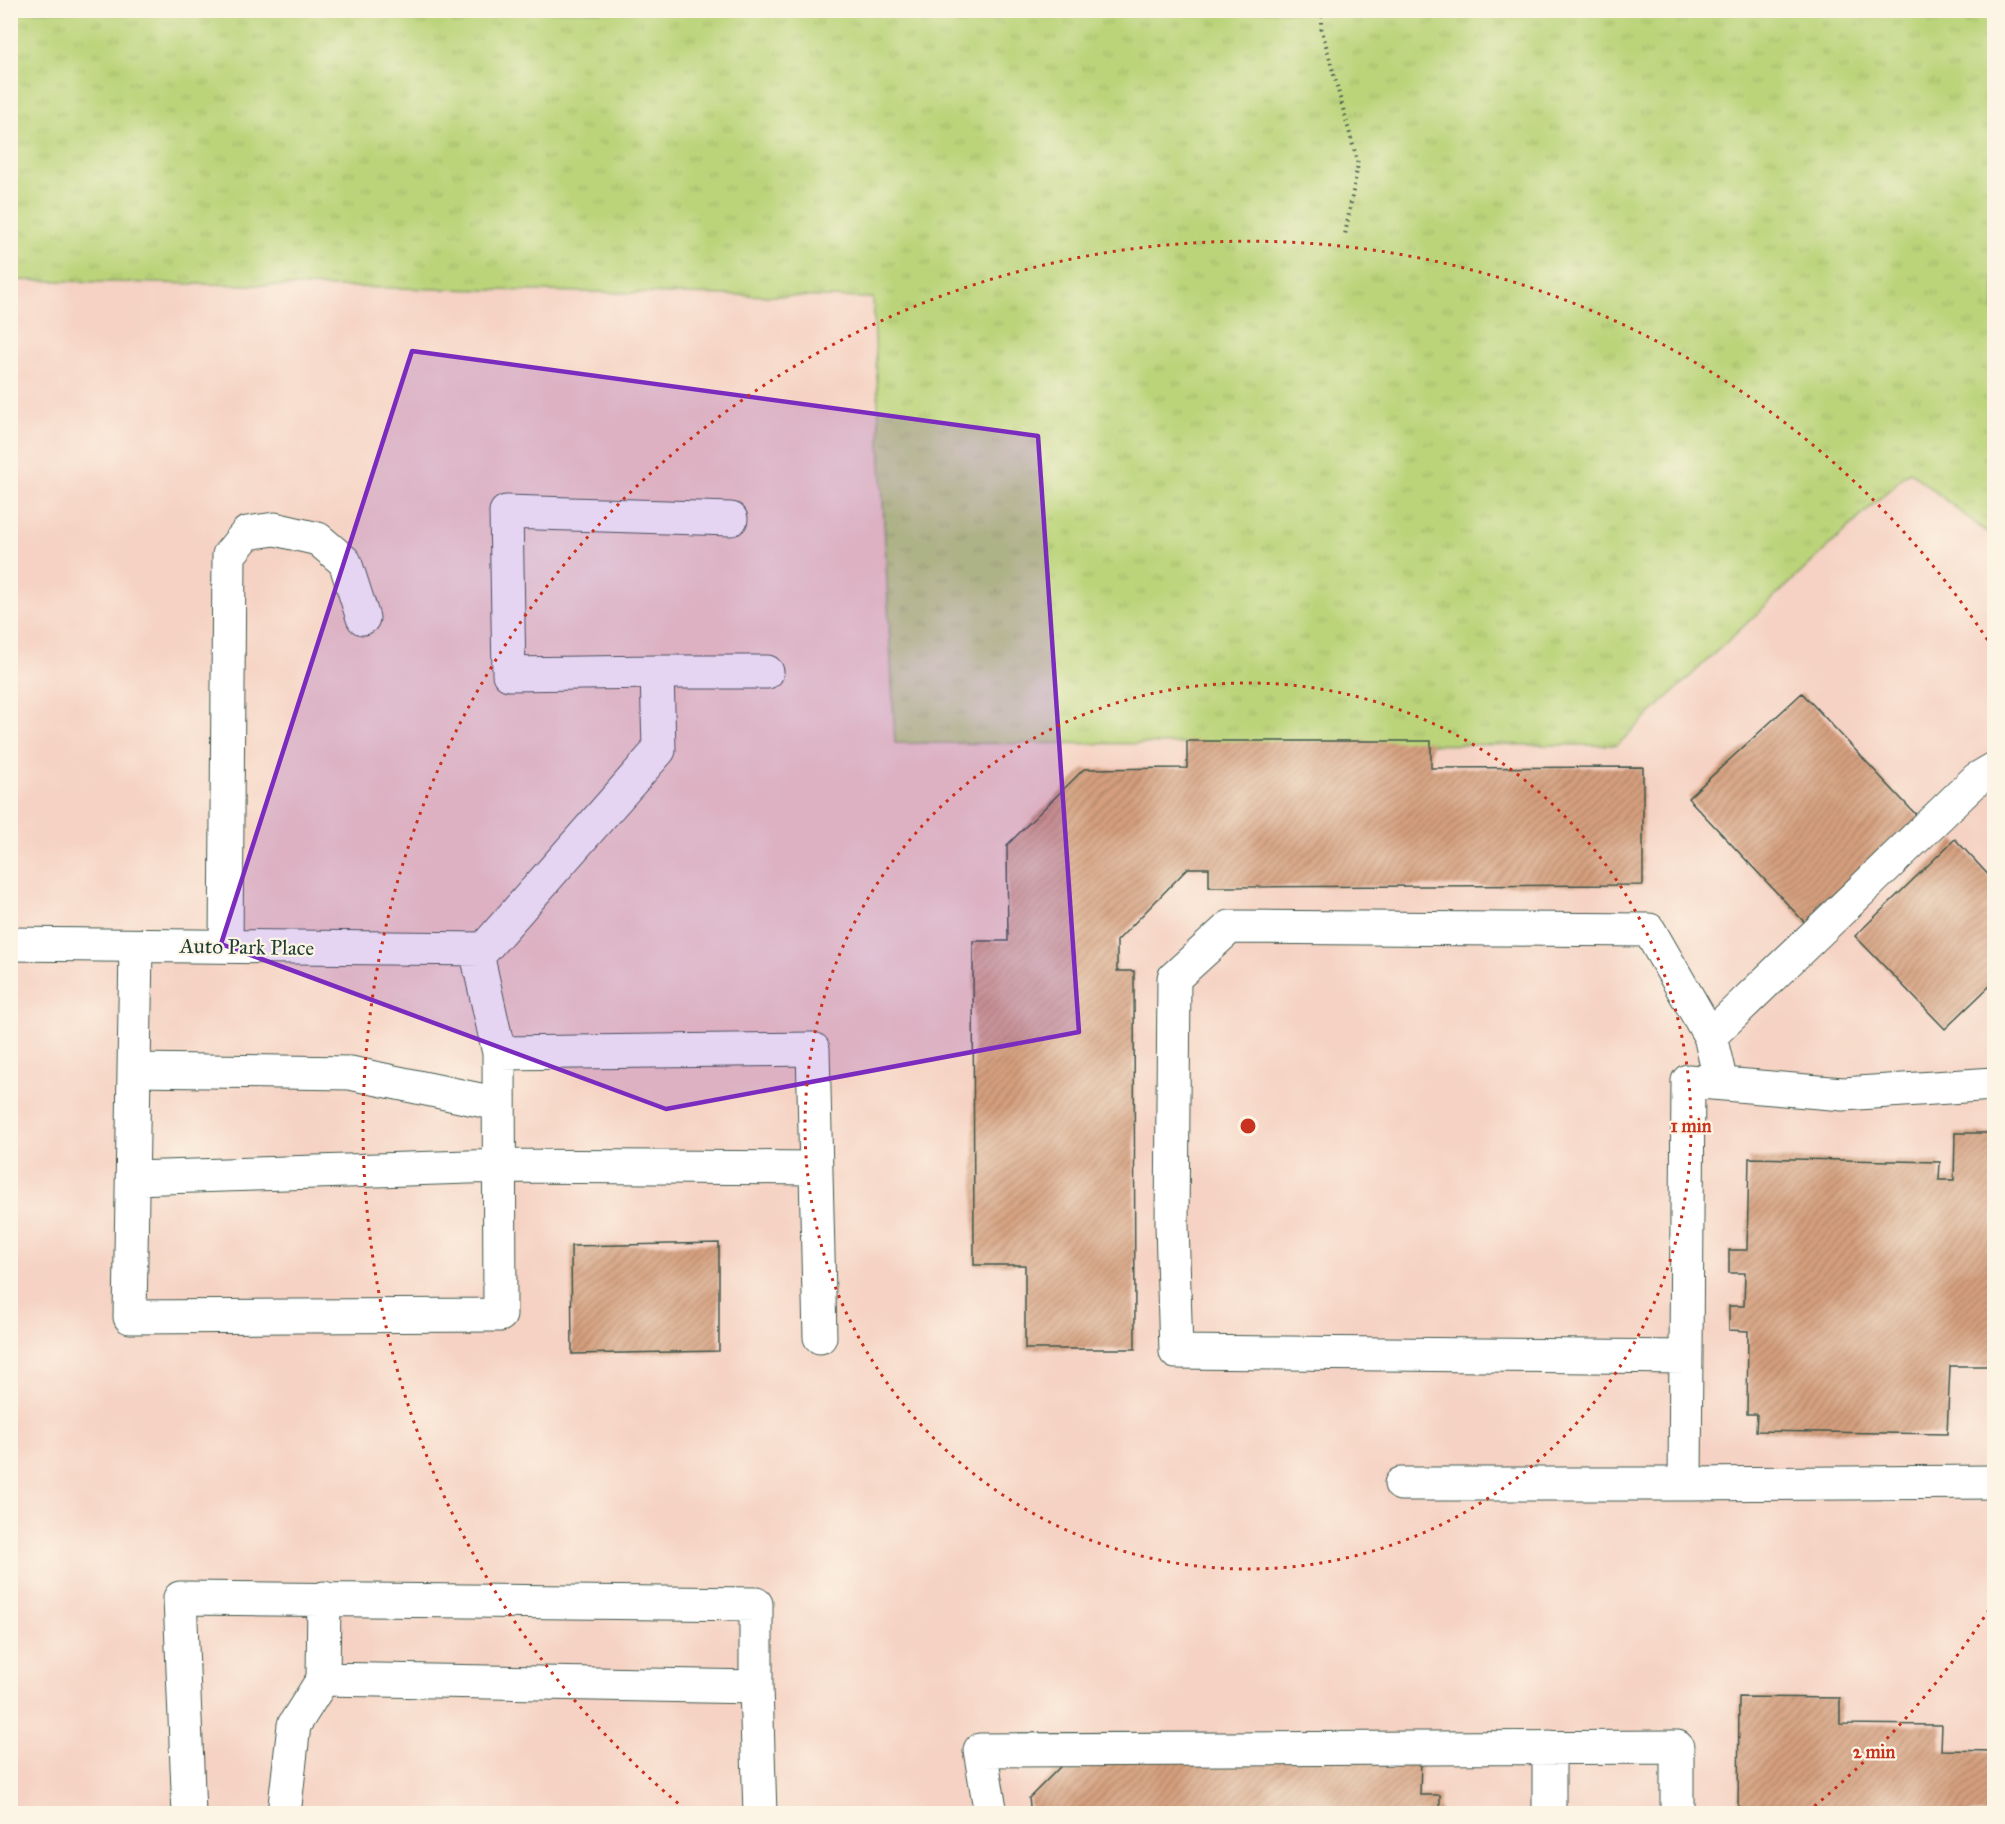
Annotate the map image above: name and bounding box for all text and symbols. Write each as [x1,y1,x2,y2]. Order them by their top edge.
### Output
street label: Auto Park Place [179,933,315,961]
text: 1 min [1671,1115,1712,1137]
centre of rings [1238,1116,1258,1136]
text: 2 min [1853,1741,1896,1763]

